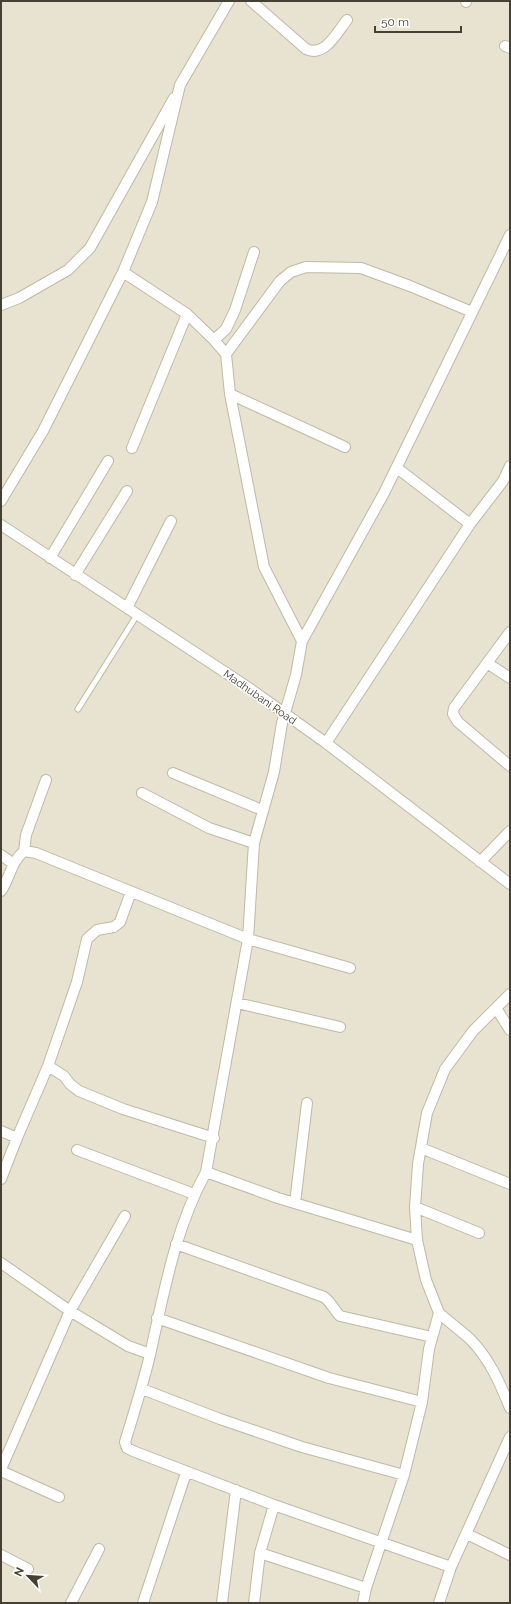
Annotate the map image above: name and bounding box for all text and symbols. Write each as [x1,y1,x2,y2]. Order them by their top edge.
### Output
scale bar [375,8,461,34]
text: 50 m [381,15,409,29]
street label: Madhubani Road [221,667,299,728]
north arrow [8,1556,48,1596]
text: N [12,1565,27,1579]

